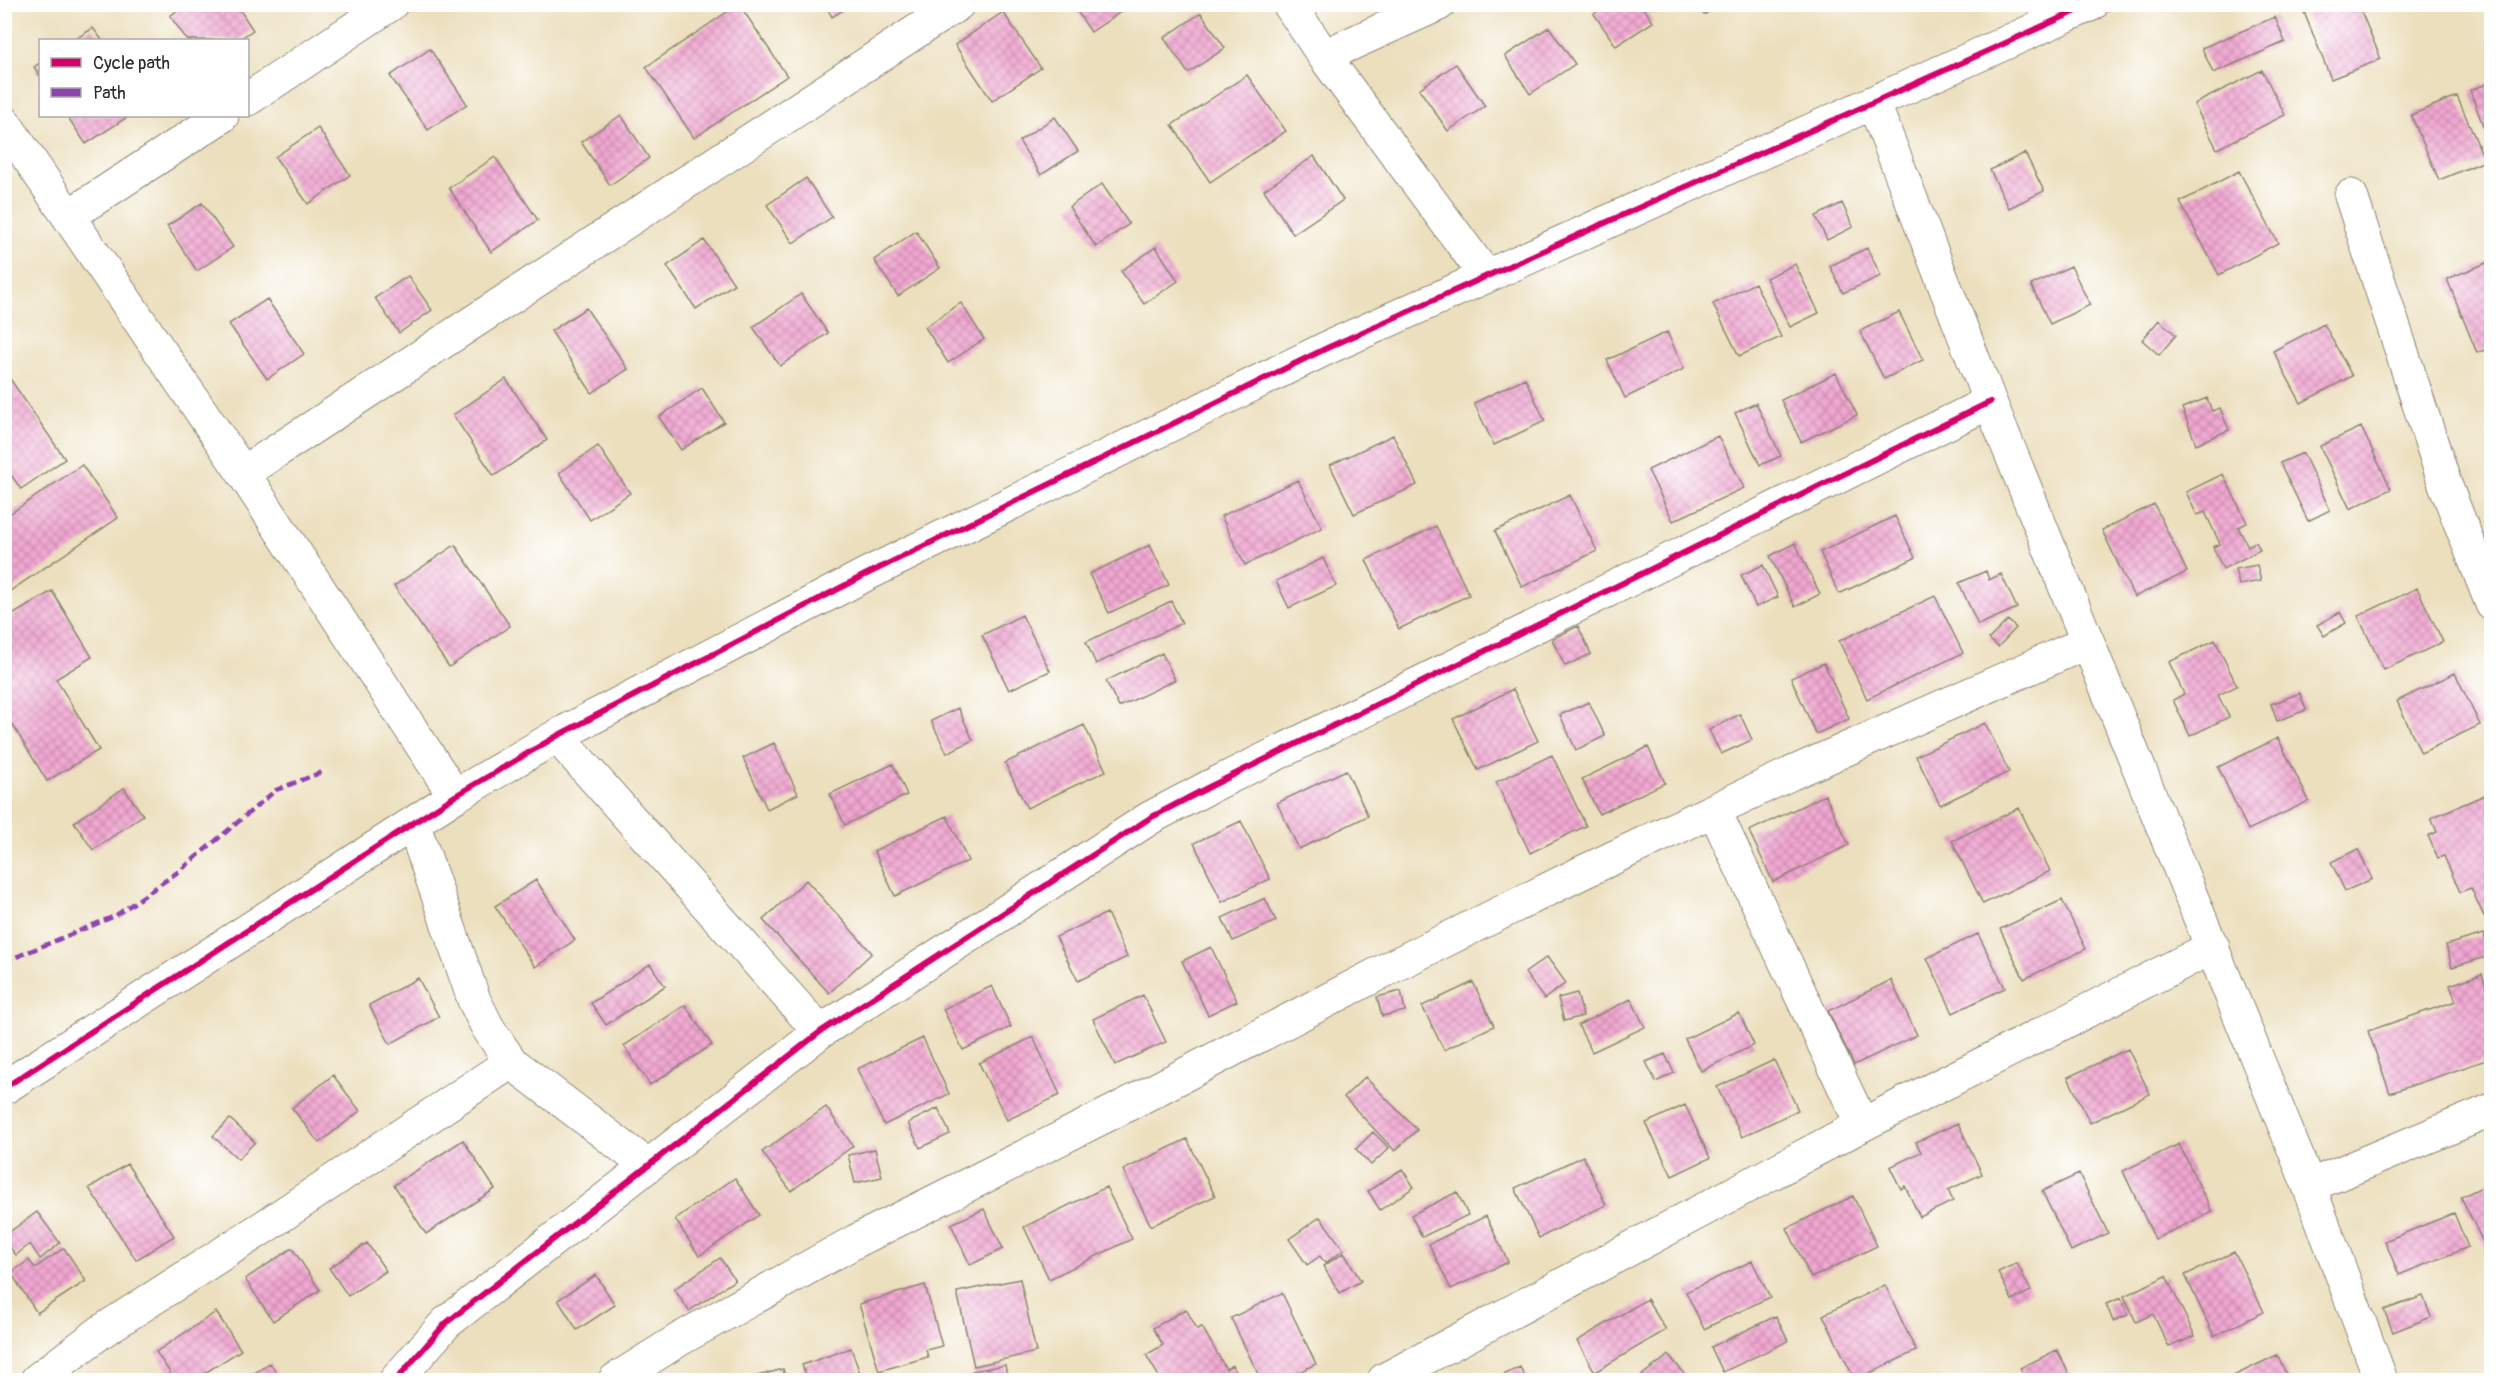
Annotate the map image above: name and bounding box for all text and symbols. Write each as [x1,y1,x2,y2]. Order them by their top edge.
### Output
legend [39,39,249,117]
text: Cycle path [93,52,170,75]
text: Path [93,82,126,105]

